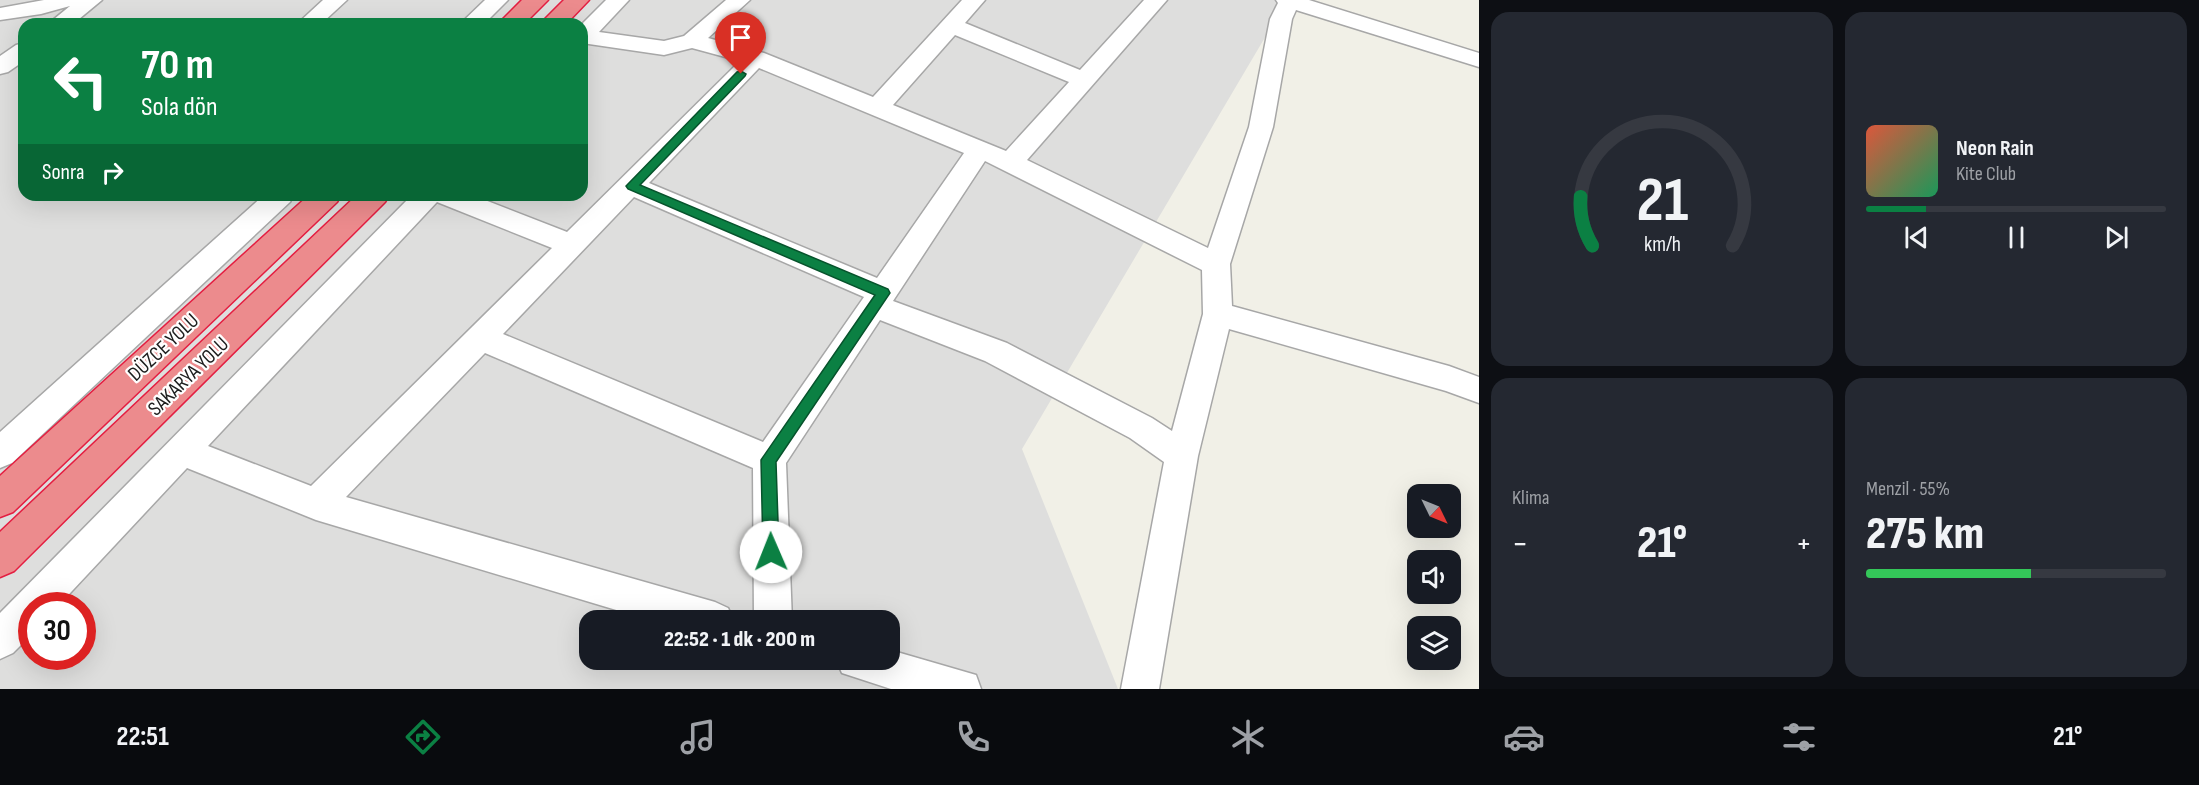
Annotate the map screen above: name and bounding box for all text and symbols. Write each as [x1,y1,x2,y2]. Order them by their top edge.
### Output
pin [715,12,766,74]
icon: arrive [724,21,757,54]
text: 70 m [141,40,214,91]
icon: left [42,42,120,120]
text: Sola dön [141,91,218,123]
text: Neon Rain [1956,135,2034,162]
icon: right [96,156,129,189]
text: Sonra [42,159,84,186]
text: Kite Club [1956,162,2016,186]
text: 21 [1636,164,1688,239]
icon: previous [1900,221,1933,254]
icon: pause [2000,221,2033,254]
icon: next [2100,221,2133,254]
text: km/h [1643,233,1681,258]
street label: DÜZCE YOLU [123,308,204,386]
street label: SAKARYA YOLU [143,332,234,421]
text: Menzil · 55% [1866,477,1950,501]
north arrow [1407,484,1461,538]
map controls [1407,484,1461,670]
text: Klima [1512,486,1550,510]
text: 275 km [1866,507,1984,562]
text: 21° [1637,516,1687,571]
position arrow [739,520,803,584]
text: − [1512,524,1528,564]
text: + [1796,524,1812,564]
button: sound [1407,550,1461,604]
speed limit sign: 30 [18,592,96,670]
button: layers [1407,616,1461,670]
text: 22:52 · 1 dk · 200 m [664,626,815,653]
icon: directions [402,716,444,758]
icon: music [677,716,719,758]
icon: phone [952,716,994,758]
icon: climate [1227,716,1269,758]
icon: car [1503,716,1545,758]
icon: filters [1778,716,1820,758]
text: 22:51 [117,721,169,753]
text: 21° [2053,721,2082,753]

